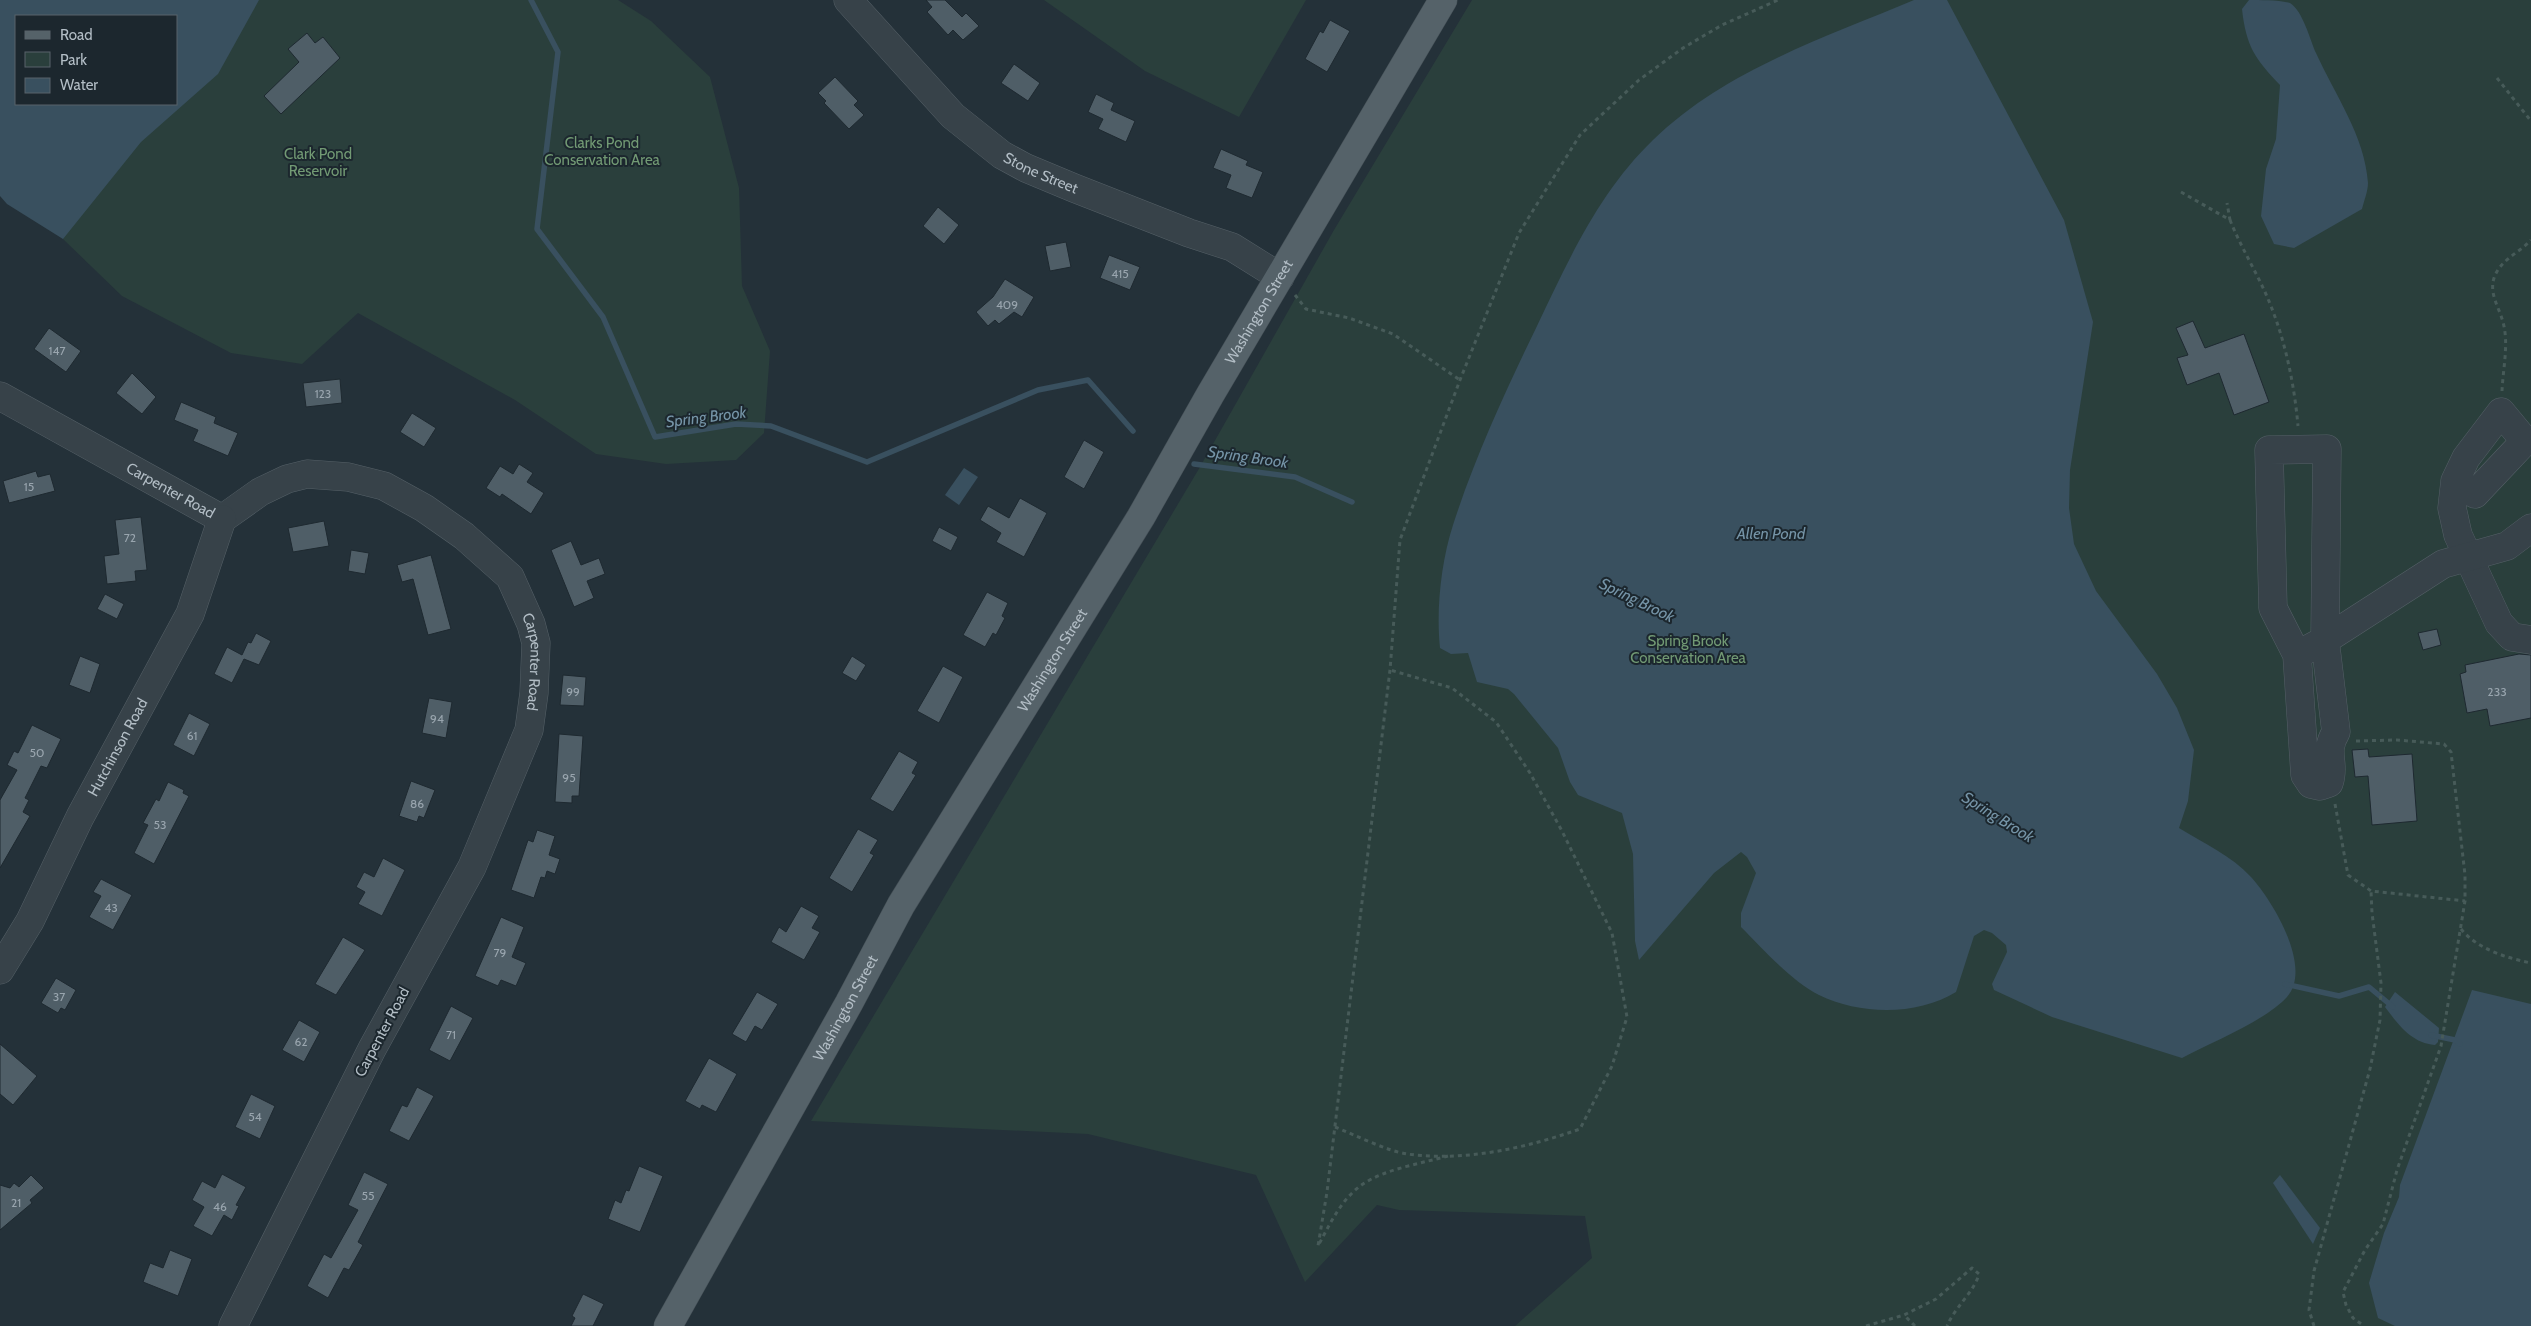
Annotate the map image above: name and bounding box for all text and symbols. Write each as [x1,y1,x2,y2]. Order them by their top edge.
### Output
legend [15,15,178,105]
text: Road [60,26,93,44]
text: Park [60,51,87,69]
text: Water [60,76,98,94]
park label: Clarks Pond Conservation Area [544,134,661,169]
park label: Clark Pond Reservoir [284,145,352,180]
street label: Stone Street [1000,149,1081,198]
street label: Washington Street [1221,257,1297,367]
house number: 415 [1111,266,1129,281]
house number: 409 [996,297,1018,312]
house number: 147 [49,343,65,358]
house number: 123 [315,386,331,401]
water label: Spring Brook [665,402,749,431]
water label: Spring Brook [1207,442,1291,472]
street label: Carpenter Road [123,459,218,522]
house number: 15 [24,479,34,494]
water label: Allen Pond [1736,524,1806,543]
house number: 72 [124,530,136,545]
water label: Spring Brook [1596,574,1679,627]
street label: Washington Street [1014,605,1091,715]
street label: Carpenter Road [518,610,545,712]
park label: Spring Brook Conservation Area [1630,632,1747,667]
house number: 99 [566,684,580,699]
house number: 233 [2487,684,2507,699]
street label: Hutchinson Road [84,695,151,799]
house number: 94 [430,711,444,726]
house number: 61 [187,728,197,743]
house number: 50 [30,745,44,760]
house number: 95 [562,770,576,785]
water label: Spring Brook [1959,787,2038,847]
house number: 86 [410,796,424,811]
house number: 53 [154,817,166,832]
house number: 43 [104,900,118,915]
house number: 79 [494,945,507,960]
street label: Washington Street [809,952,882,1064]
street label: Carpenter Road [351,984,413,1080]
house number: 37 [53,989,65,1004]
house number: 71 [446,1027,456,1042]
house number: 62 [294,1034,308,1049]
house number: 54 [248,1109,262,1124]
house number: 55 [362,1188,374,1203]
house number: 21 [11,1195,21,1210]
house number: 46 [213,1199,227,1214]

